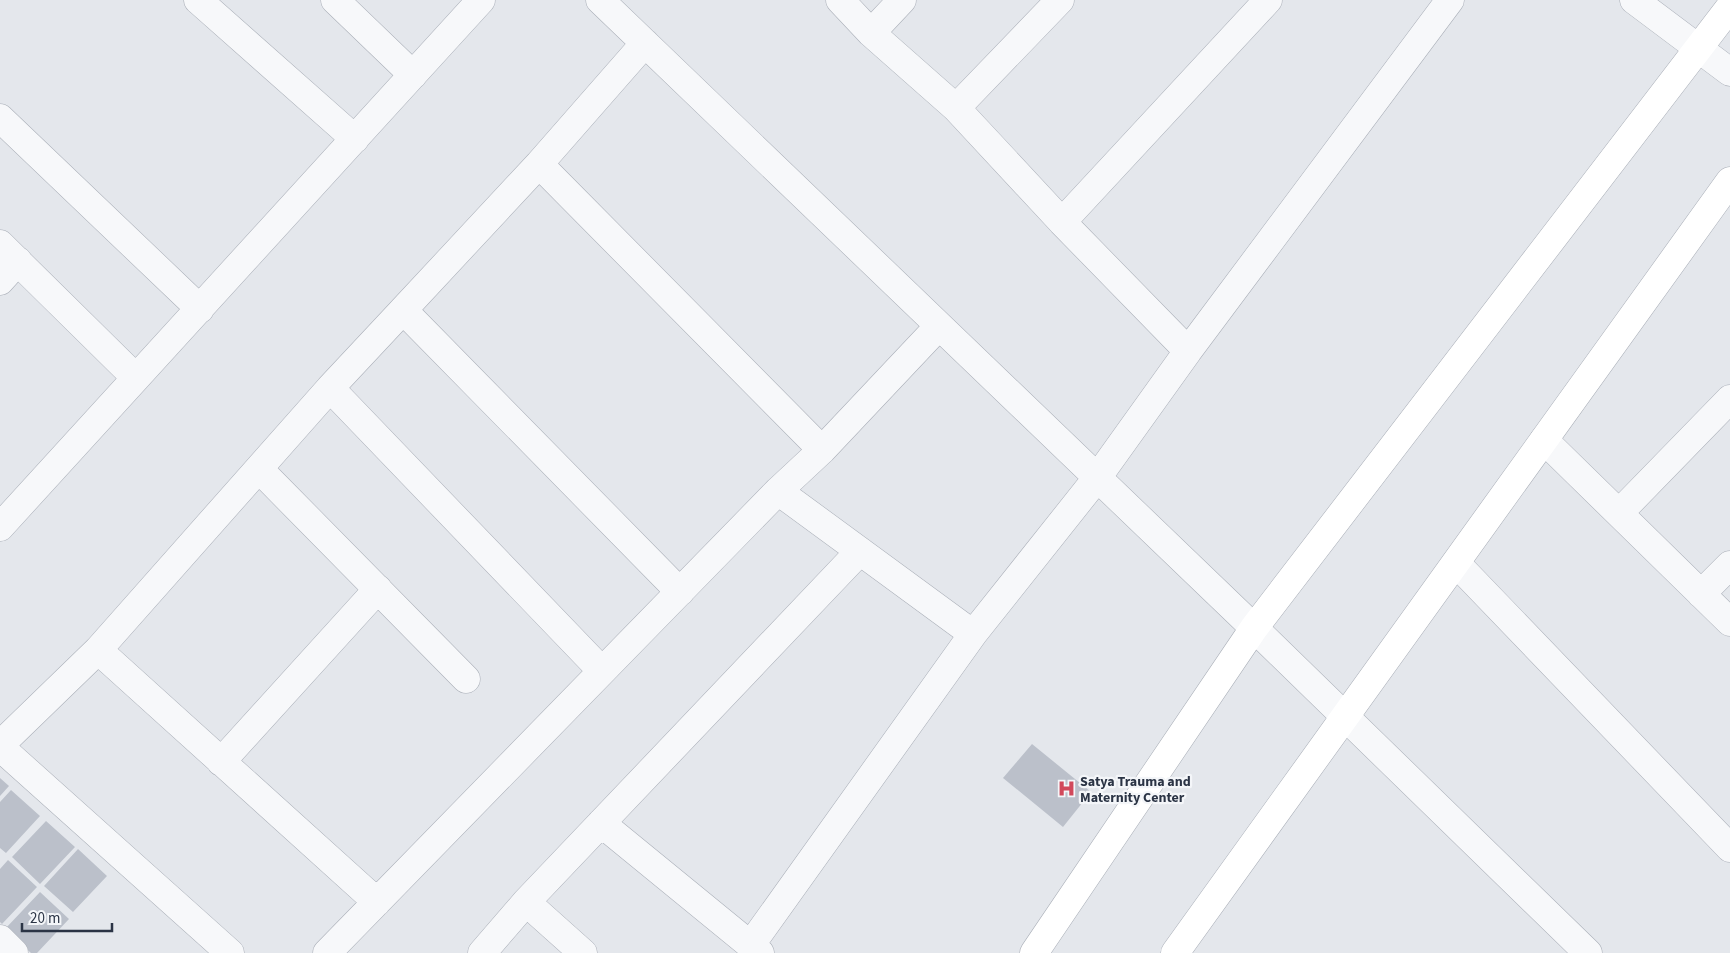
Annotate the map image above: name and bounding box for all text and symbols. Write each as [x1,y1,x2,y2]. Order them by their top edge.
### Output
place label: Satya Trauma and Maternity Center [1080,772,1191,808]
hospital icon: Satya Trauma and Maternity Center [1056,779,1076,799]
scale bar [22,900,112,932]
text: 20 m [30,908,60,929]

